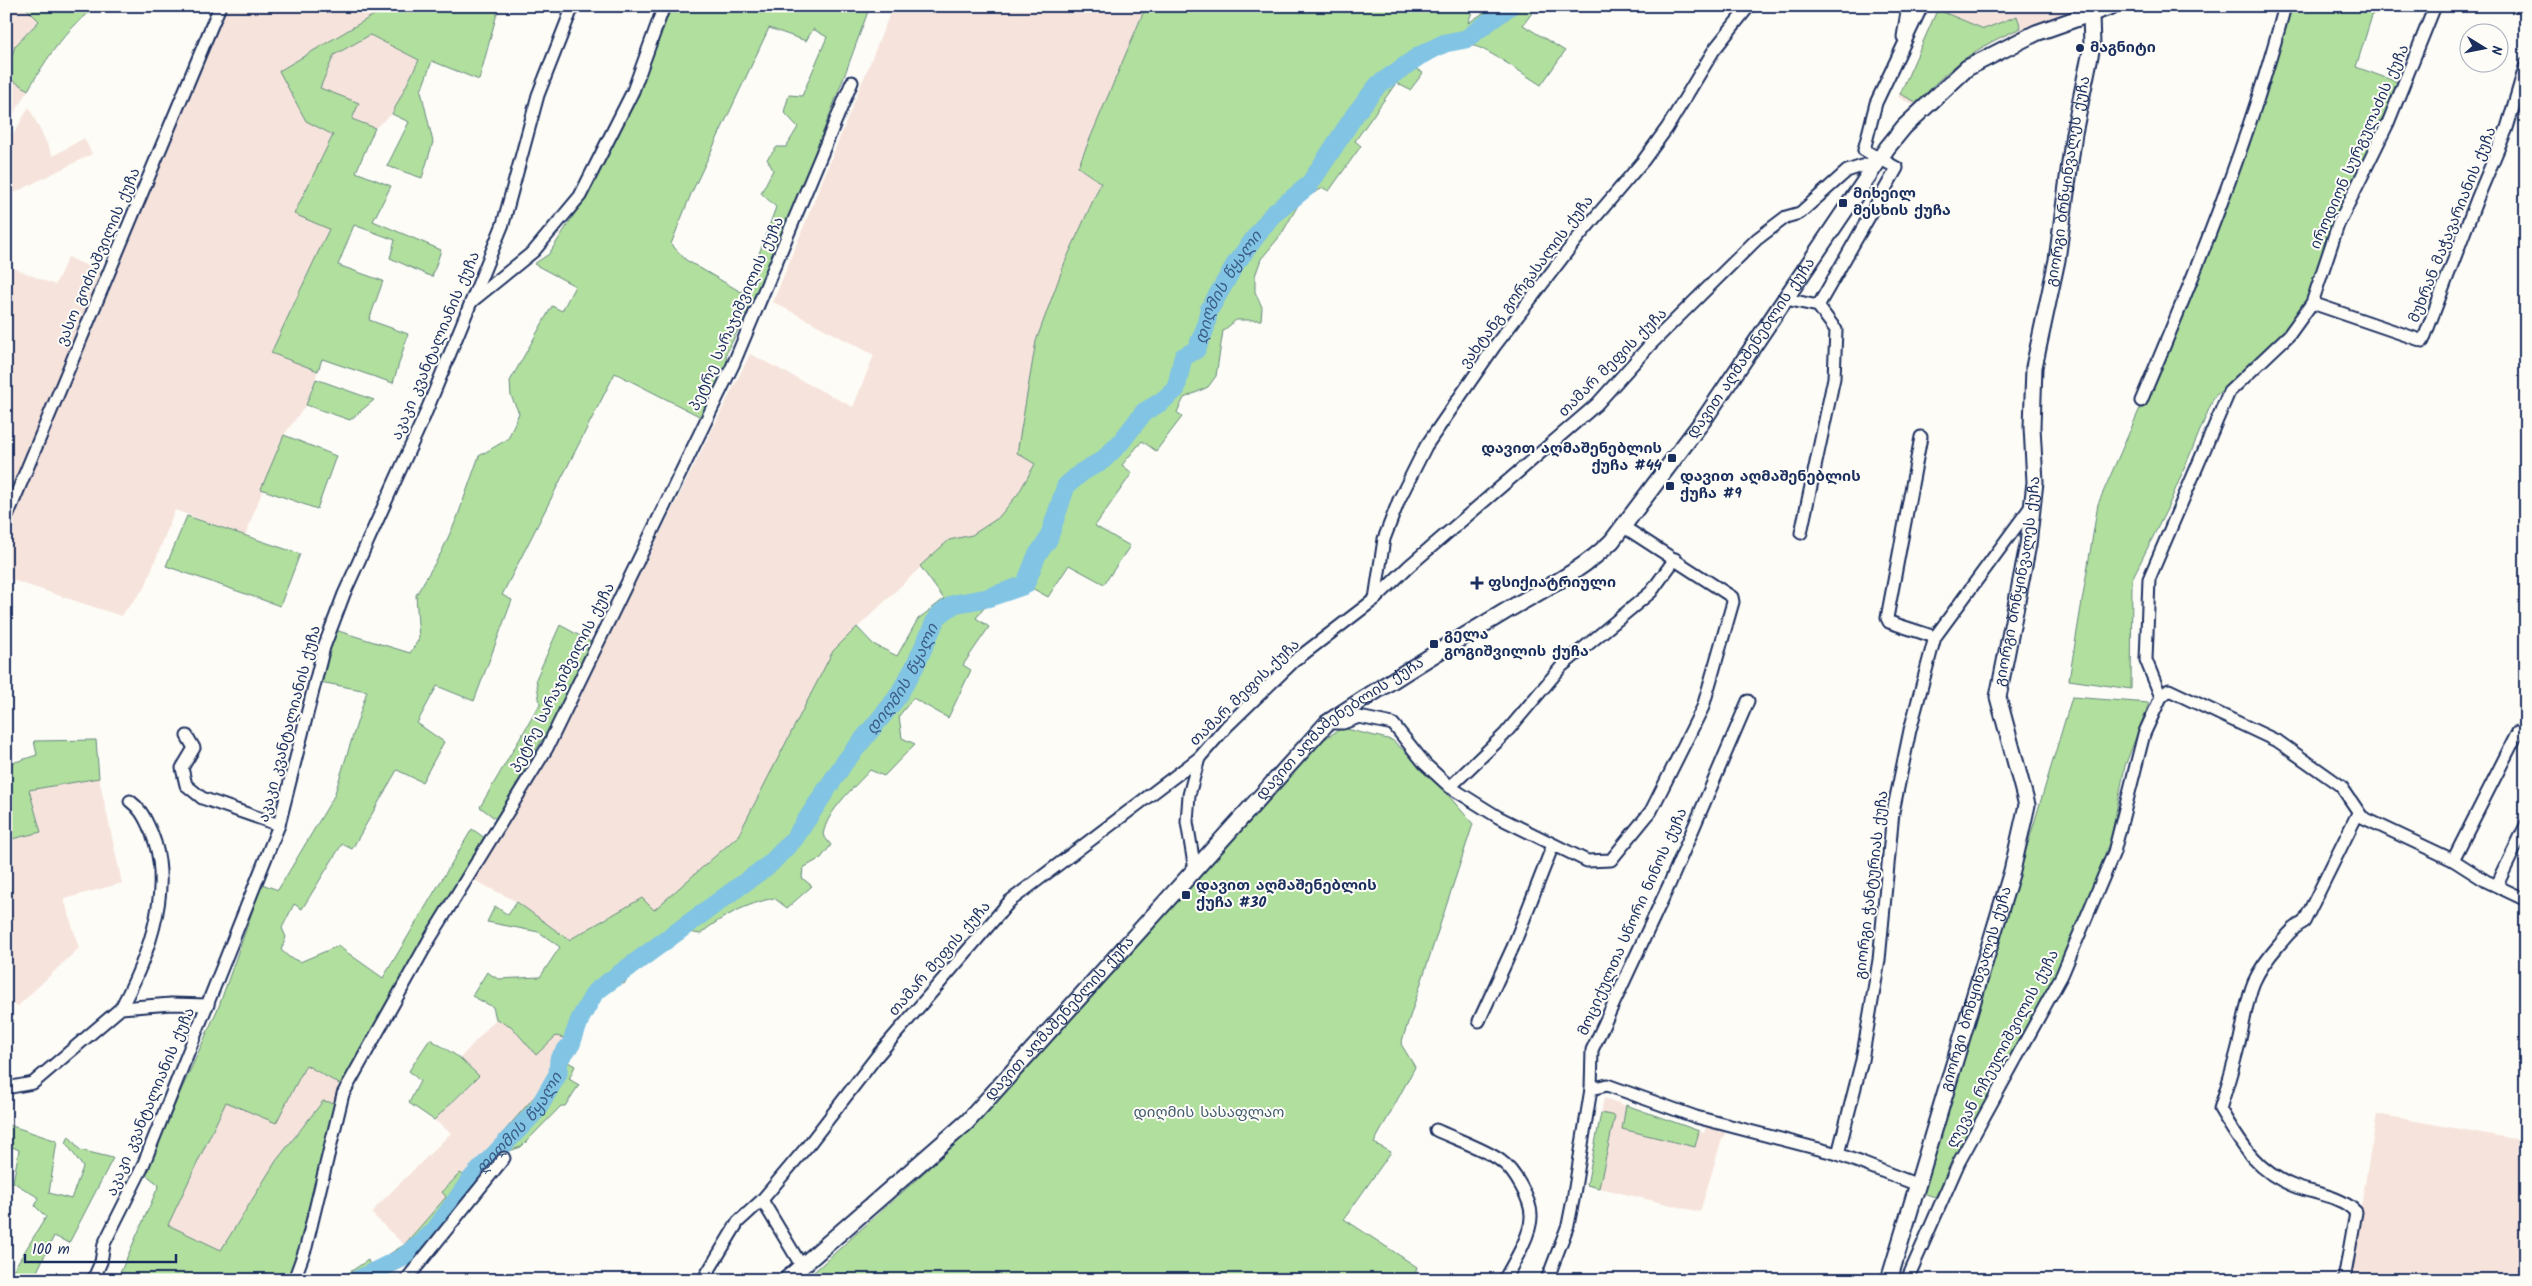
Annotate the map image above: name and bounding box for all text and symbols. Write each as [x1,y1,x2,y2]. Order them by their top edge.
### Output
north arrow [2460,22,2510,72]
place label: მაგნიტი [2090,36,2156,60]
street label: იროდიონ სურგულაძის ქუჩა [2304,41,2416,253]
marker: მაგნიტი [2074,42,2086,54]
text: N [2484,44,2507,57]
street label: გიორგი ბრწყინვალეს ქუჩა [2040,74,2097,289]
street label: მუხრან მაჭავარიანის ქუჩა [2403,123,2503,327]
street label: ვასო გოძიაშვილის ქუჩა [51,164,147,350]
place label: მიხეილ მესხის ქუჩა [1853,182,1951,223]
street label: ვახტანგ გორგასალის ქუჩა [1454,190,1600,374]
marker: მიხეილ მესხის ქუჩა [1837,197,1849,209]
street label: პეტრე სარაჯიშვილის ქუჩა [683,213,791,415]
water label: დიღმის წყალი [1188,225,1269,348]
street label: აკაკი კვანტალიანის ქუჩა [385,248,487,444]
street label: დავით აღმაშენებლის ქუჩა [1681,253,1822,444]
street label: თამარ მეფის ქუჩა [1553,303,1673,423]
place label: დავით აღმაშენებლის ქუჩა #44 [1481,437,1662,478]
marker: დავით აღმაშენებლის ქუჩა #44 [1666,452,1678,464]
place label: დავით აღმაშენებლის ქუჩა #9 [1680,465,1861,506]
street label: გიორგი ბრწყინვალეს ქუჩა [1988,476,2047,689]
marker: დავით აღმაშენებლის ქუჩა #9 [1664,480,1676,492]
place label: ფსიქიატრიული [1488,571,1616,595]
marker: ფსიქიატრიული [1470,576,1484,590]
street label: პეტრე სარაჯიშვილის ქუჩა [504,579,622,777]
water label: დიღმის წყალი [859,619,945,740]
street label: აკაკი კვანტალიანის ქუჩა [252,623,328,825]
place label: გელა გოგიშვილის ქუჩა [1444,623,1589,664]
street label: თამარ მეფის ქუჩა [1184,634,1306,752]
marker: გელა გოგიშვილის ქუჩა [1428,638,1440,650]
street label: დავით აღმაშენებლის ქუჩა [1250,651,1429,806]
street label: გიორგი ჭანტურიას ქუჩა [1849,789,1895,981]
street label: მოციქულთა სწორი ნინოს ქუჩა [1572,804,1694,1040]
place label: დავით აღმაშენებლის ქუჩა #30 [1196,874,1377,915]
street label: გიორგი ბრწყინვალეს ქუჩა [1934,883,2019,1094]
marker: დავით აღმაშენებლის ქუჩა #30 [1180,889,1192,901]
street label: თამარ მეფის ქუჩა [883,896,997,1022]
street label: დავით აღმაშენებლის ქუჩა [979,931,1141,1107]
street label: ლევან რჩეულიშვილის ქუჩა [1940,946,2066,1152]
street label: აკაკი კვანტალიანის ქუჩა [100,1004,202,1200]
water label: დიღმის წყალი [470,1067,569,1180]
park label: დიღმის სასაფლაო [1134,1101,1284,1125]
scale bar [25,1231,176,1263]
text: 100 m [32,1238,70,1262]

